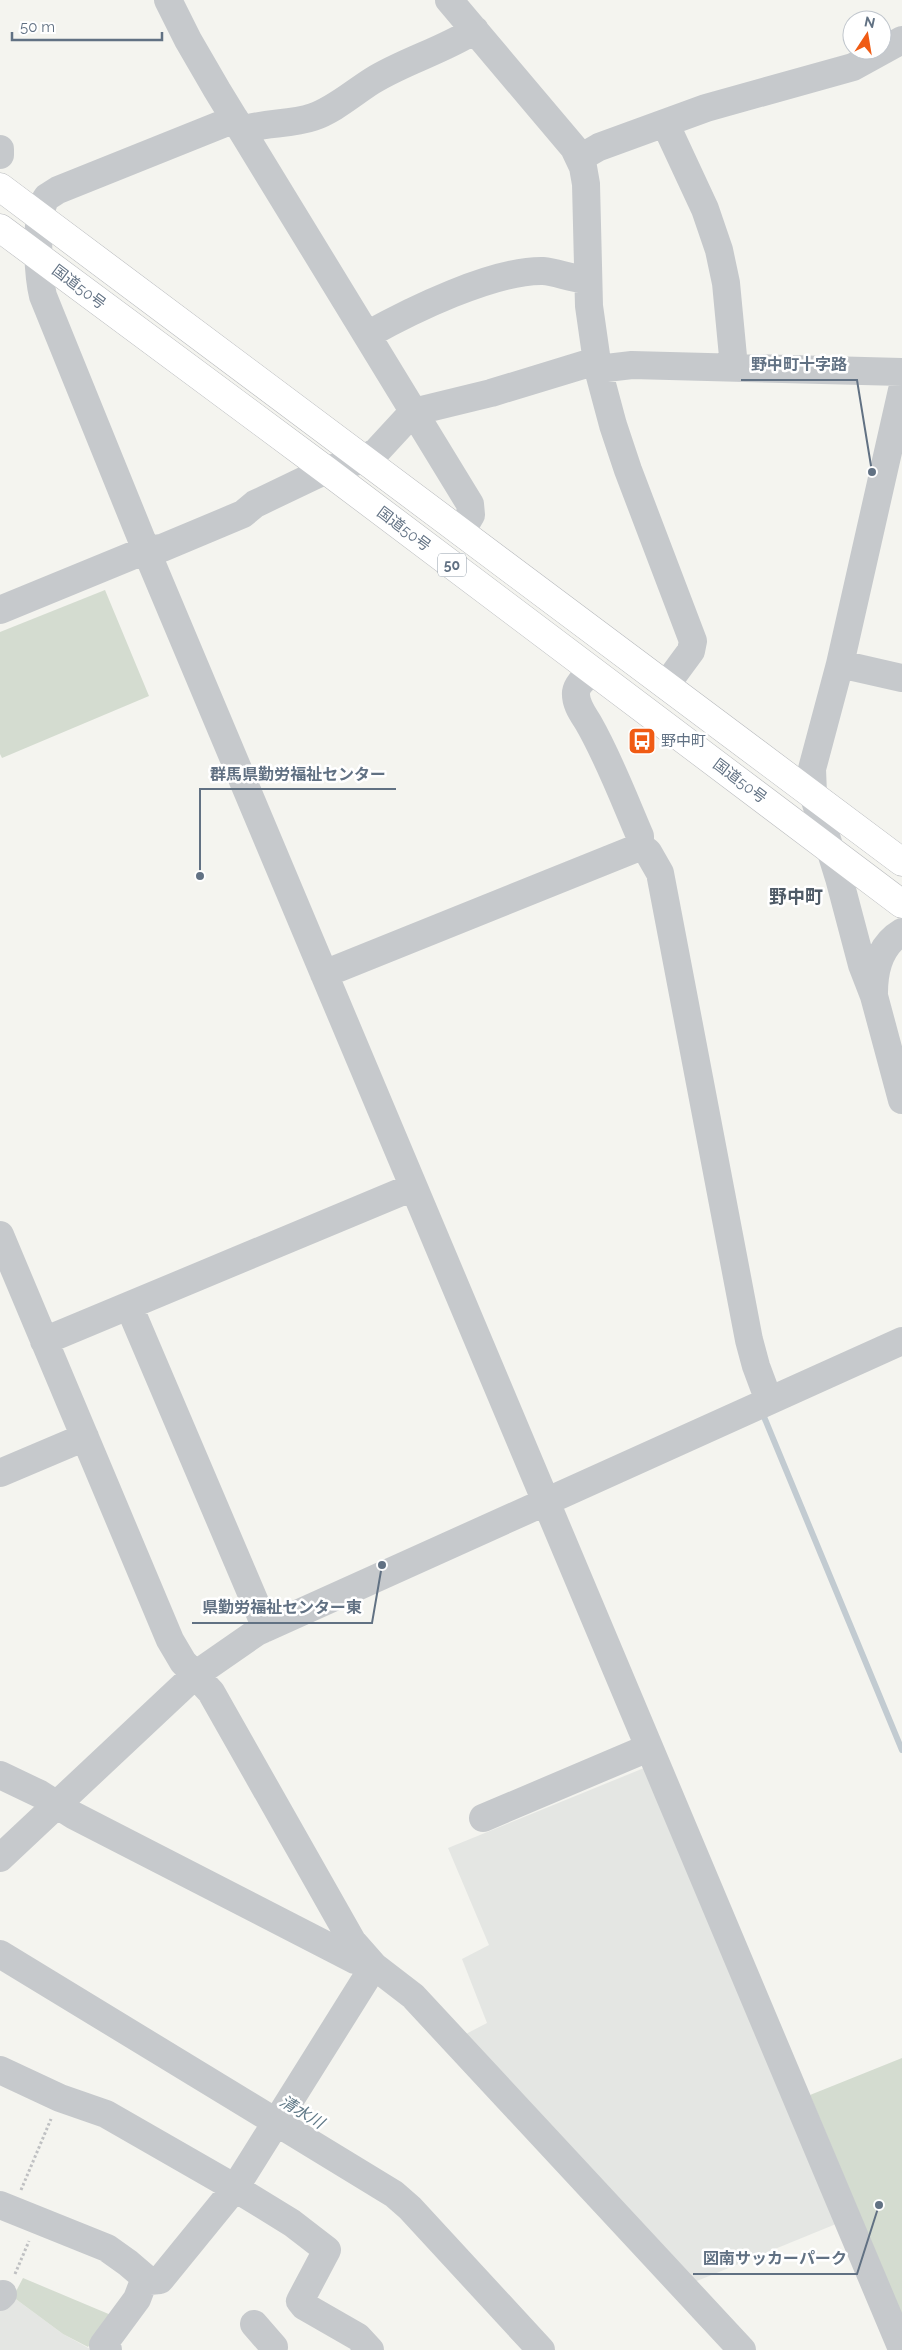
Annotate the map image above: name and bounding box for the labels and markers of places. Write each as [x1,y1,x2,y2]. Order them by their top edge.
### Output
callout: 野中町十字路 [741,349,857,380]
bus stop icon: 野中町 [627,726,657,756]
place label: 野中町 [661,732,706,750]
callout: 群馬県勤労福祉センター [200,758,396,789]
callout: 県勤労福祉センター東 [192,1592,372,1623]
callout: 図南サッカーパーク [693,2243,857,2274]

